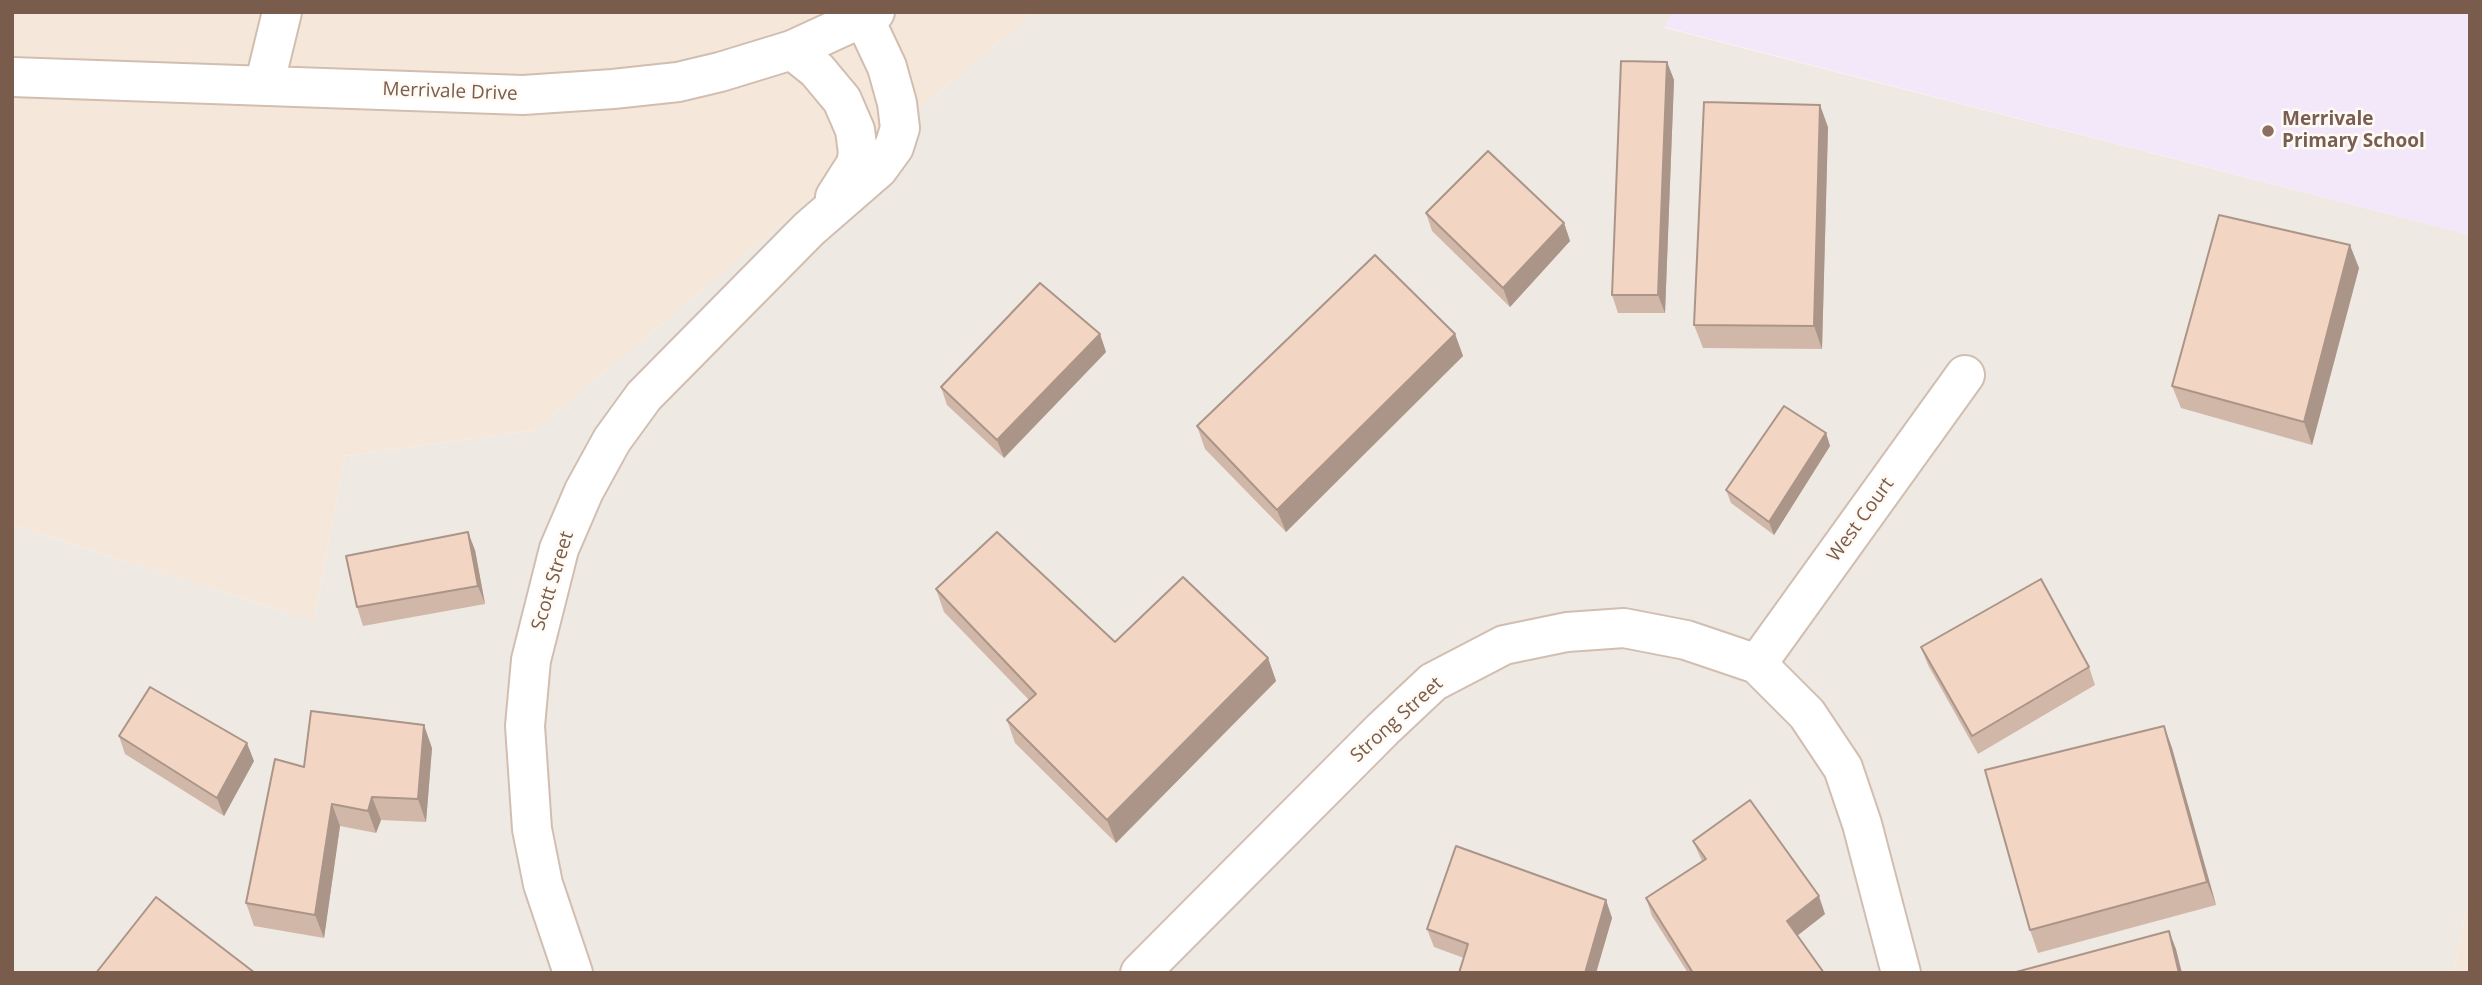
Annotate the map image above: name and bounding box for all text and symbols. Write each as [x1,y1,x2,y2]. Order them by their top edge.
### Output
street label: Merrivale Drive [382,78,518,106]
place label: Merrivale Primary School [2282,109,2425,153]
marker: Merrivale Primary School [2260,123,2276,139]
street label: West Court [1823,473,1899,567]
street label: Scott Street [527,529,579,633]
street label: Strong Street [1346,673,1448,767]

